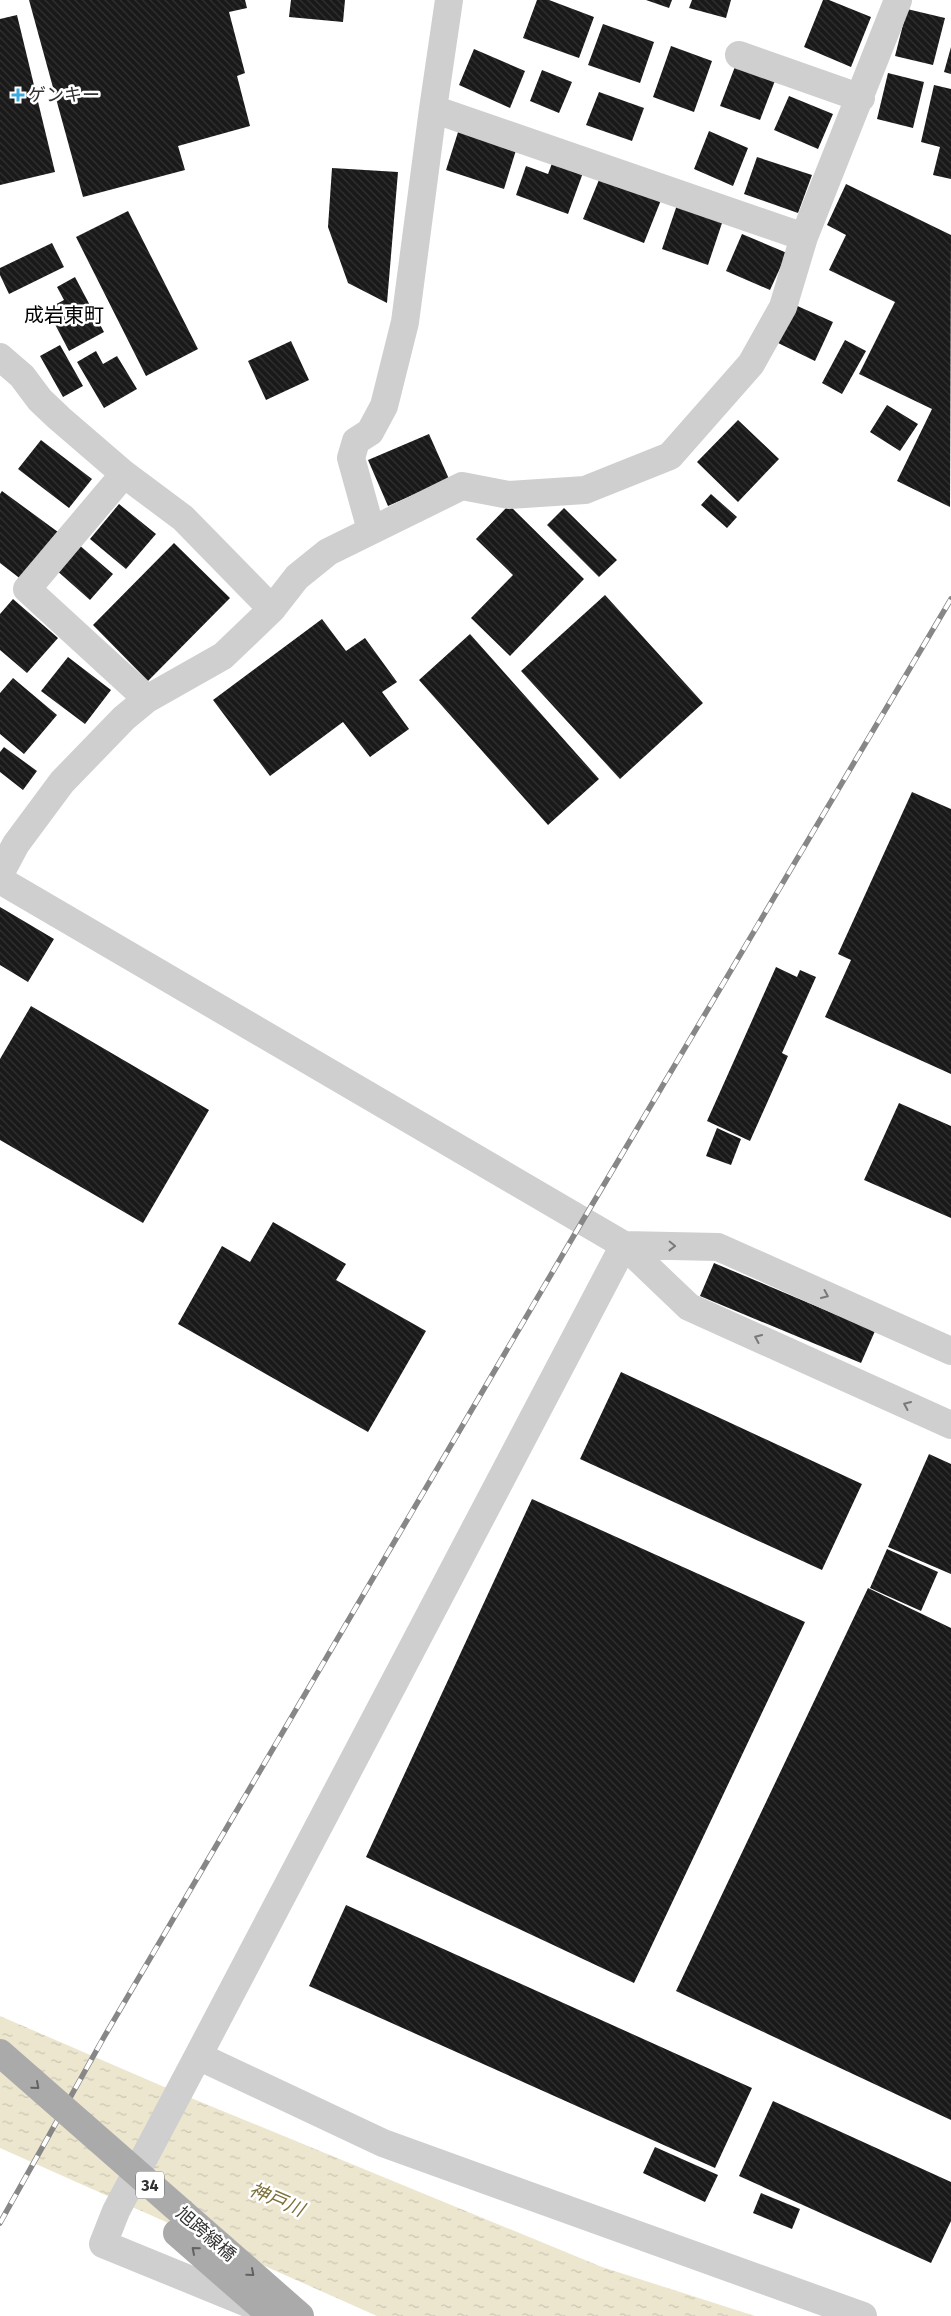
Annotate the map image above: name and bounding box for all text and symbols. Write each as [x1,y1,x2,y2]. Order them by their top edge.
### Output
place label: ゲンキー [28,84,100,106]
marker: ゲンキー [12,89,24,101]
district label: 成岩東町 [24,303,104,327]
one-way arrow [669,1241,677,1251]
one-way arrow [820,1288,829,1299]
one-way arrow [755,1335,764,1345]
one-way arrow [903,1401,912,1412]
one-way arrow [30,2080,39,2088]
road number: 34 [136,2172,164,2198]
water label: 神戸川 [246,2178,309,2222]
street label: 旭跨線橋 [172,2202,240,2266]
one-way arrow [192,2247,201,2256]
one-way arrow [245,2267,254,2276]

